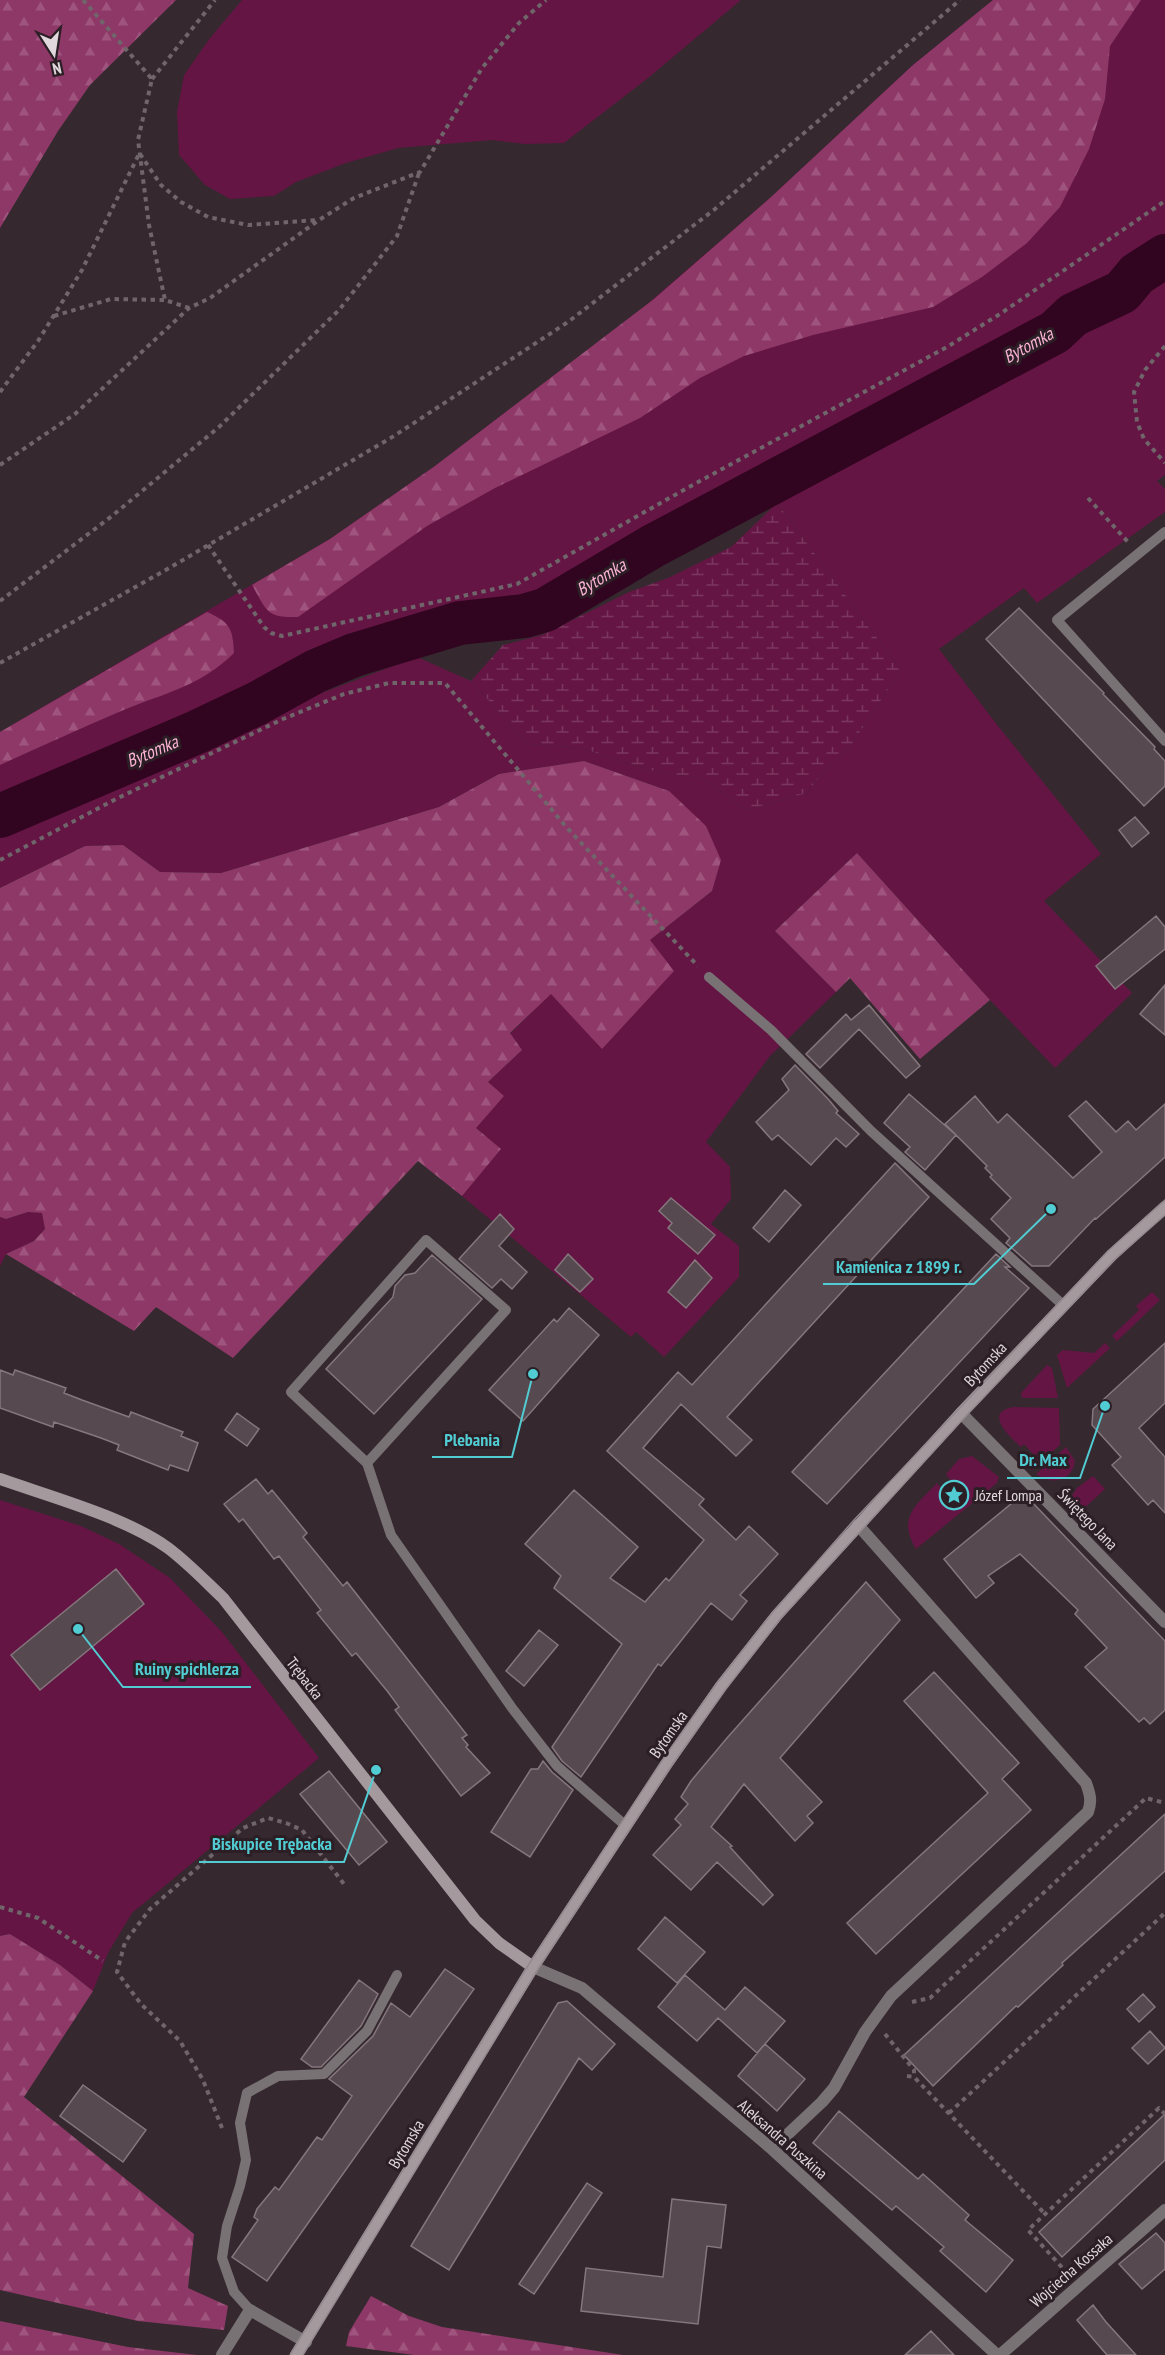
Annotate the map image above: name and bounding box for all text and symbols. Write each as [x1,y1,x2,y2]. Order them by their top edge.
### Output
north arrow [24,24,84,84]
text: N [51,58,63,79]
water label: Bytomka [999,322,1058,368]
water label: Bytomka [572,553,631,601]
water label: Bytomka [123,730,182,772]
callout: Kamienica z 1899 r. [823,1248,974,1284]
text: Kamienica z 1899 r. [836,1255,962,1278]
street label: Bytomska [960,1338,1010,1390]
callout: Plebania [432,1421,512,1457]
text: Plebania [444,1428,500,1451]
callout: Dr. Max [1007,1442,1080,1478]
text: Dr. Max [1019,1448,1067,1471]
place icon: Józef Lompa [938,1479,970,1511]
street label: Świętego Jana [1054,1484,1122,1554]
place label: Józef Lompa [974,1485,1042,1505]
callout: Ruiny spichlerza [123,1651,251,1687]
street label: Trębacka [282,1653,328,1703]
text: Ruiny spichlerza [135,1657,239,1680]
street label: Bytomska [645,1706,691,1762]
callout: Biskupice Trębacka [199,1826,344,1862]
text: Biskupice Trębacka [212,1832,332,1855]
street label: Aleksandra Puszkina [734,2095,832,2183]
street label: Bytomska [384,2116,428,2172]
street label: Wojciecha Kossaka [1026,2229,1116,2311]

